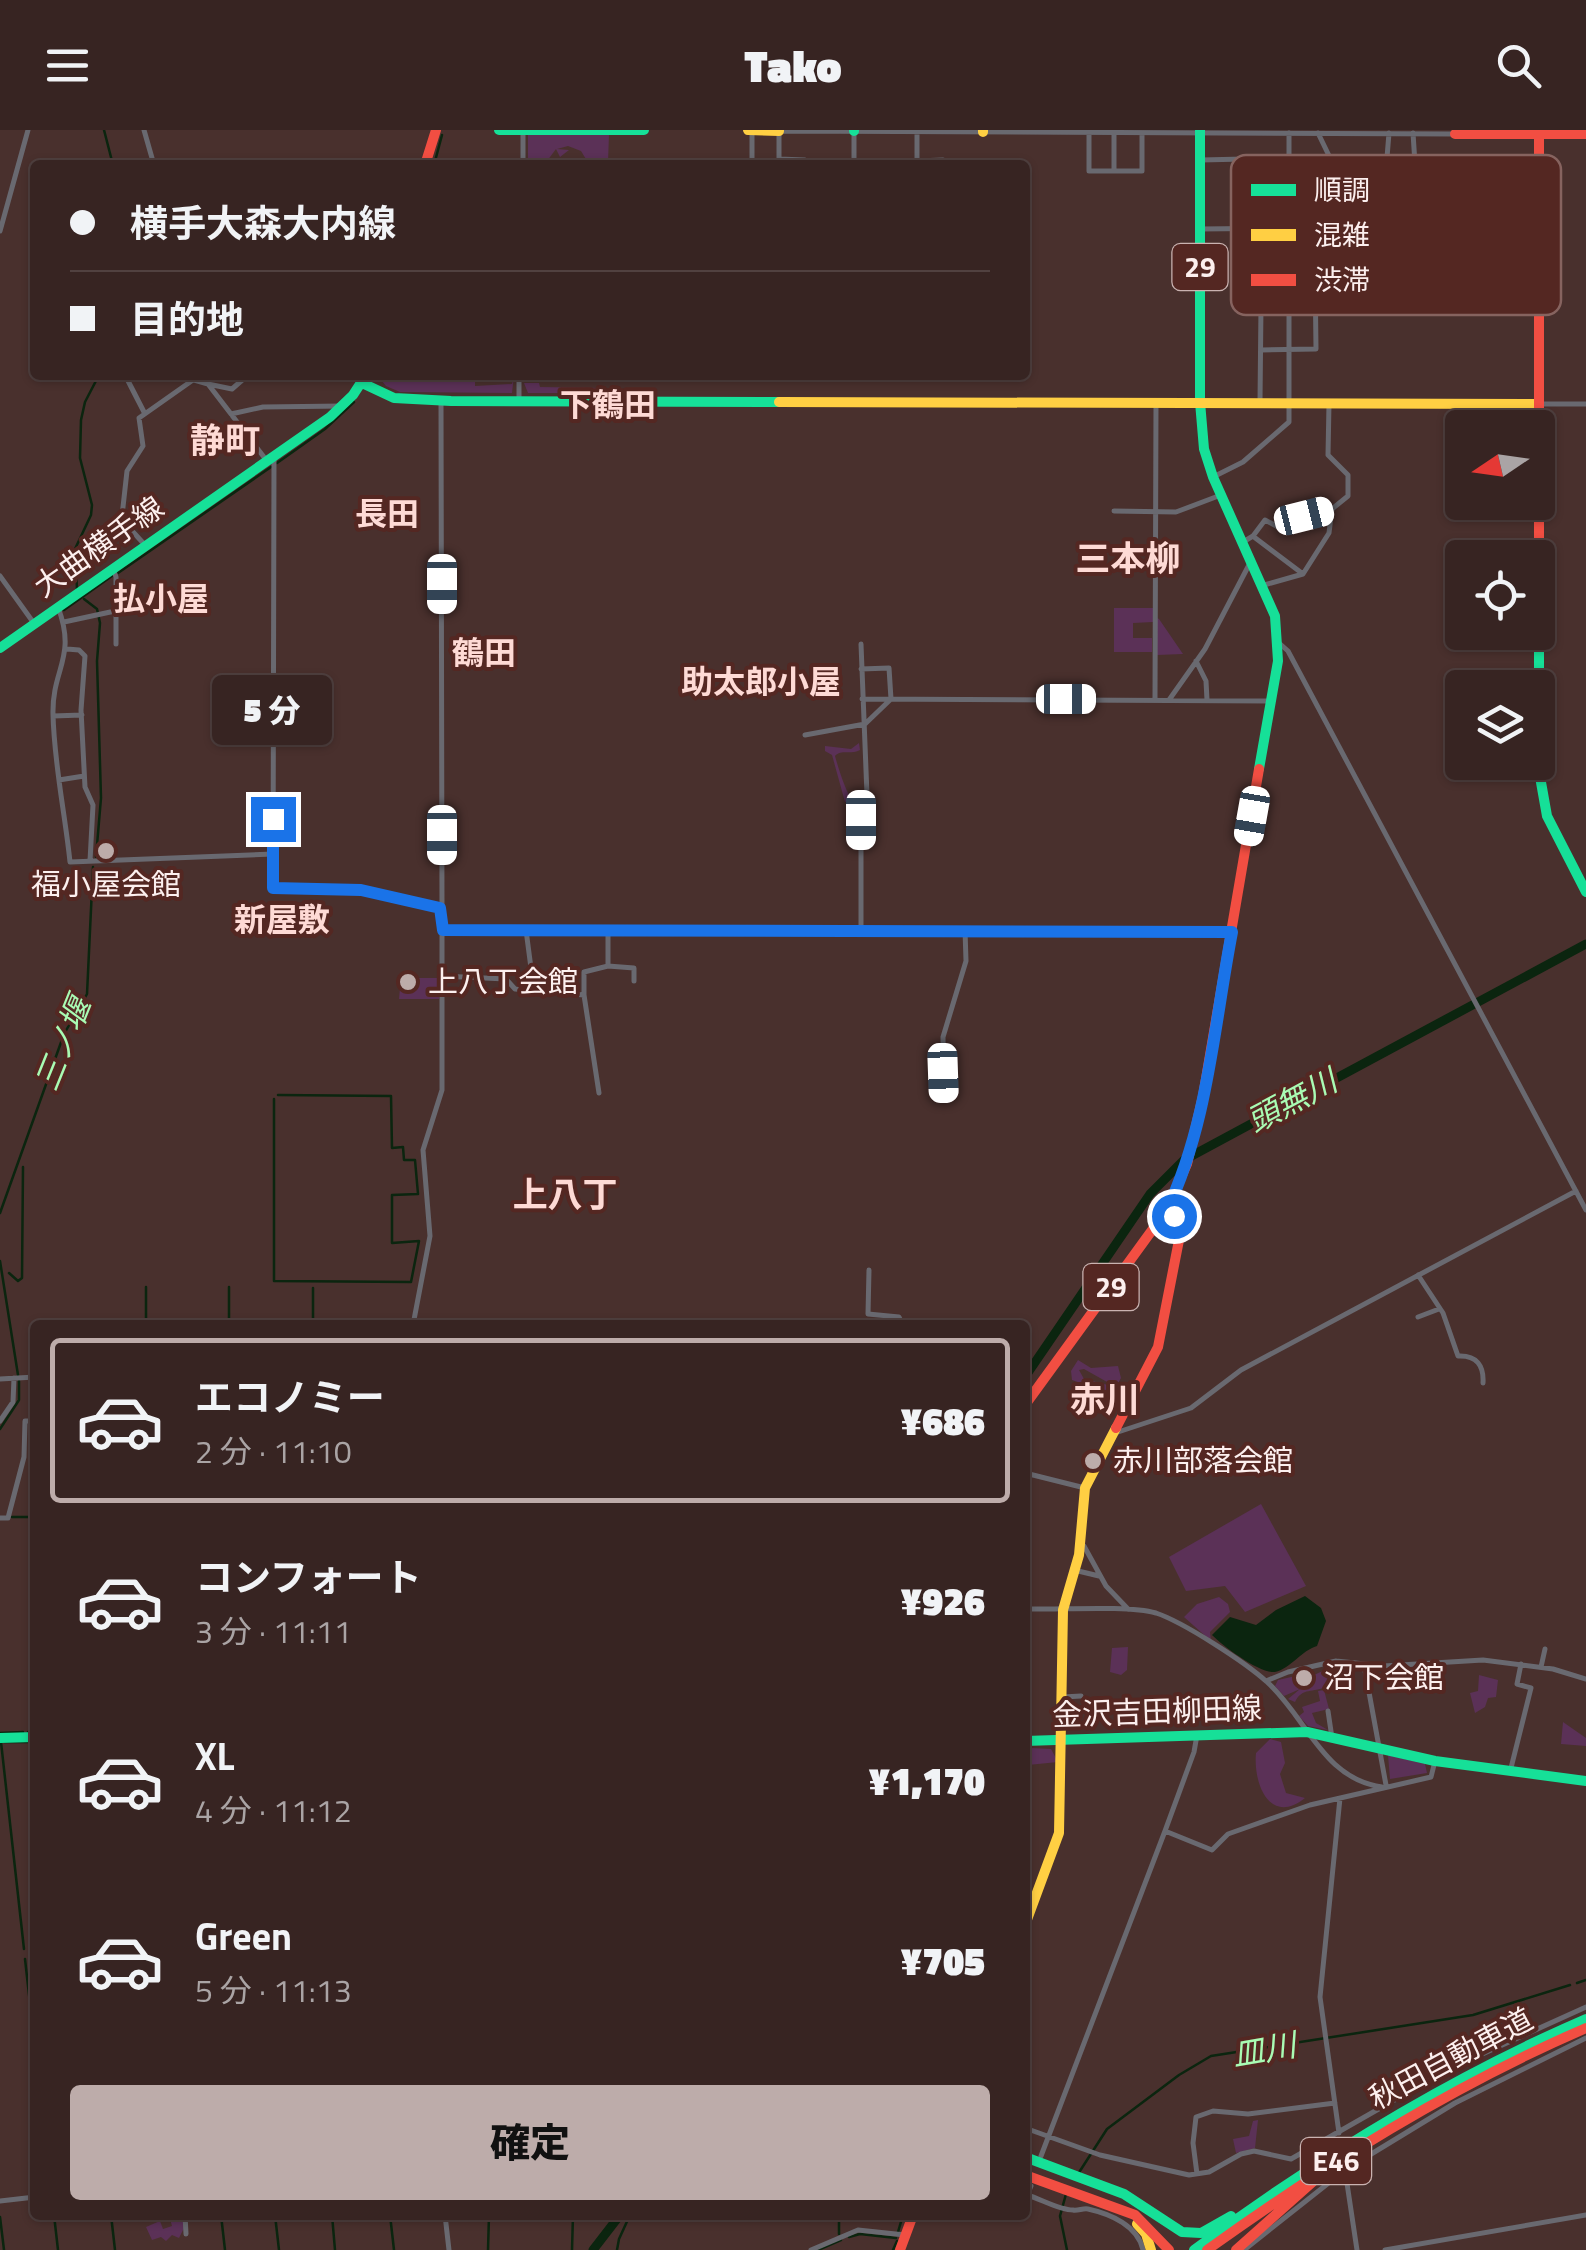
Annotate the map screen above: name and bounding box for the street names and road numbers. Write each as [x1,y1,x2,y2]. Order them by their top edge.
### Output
road number: 29 [1172,244,1228,290]
street label: 大曲横手線 [24,484,173,608]
road number: 29 [1084,1264,1138,1310]
street label: 金沢吉田柳田線 [1051,1684,1263,1738]
street label: 秋田自動車道 [1360,1996,1541,2121]
road number: E46 [1301,2138,1371,2184]

